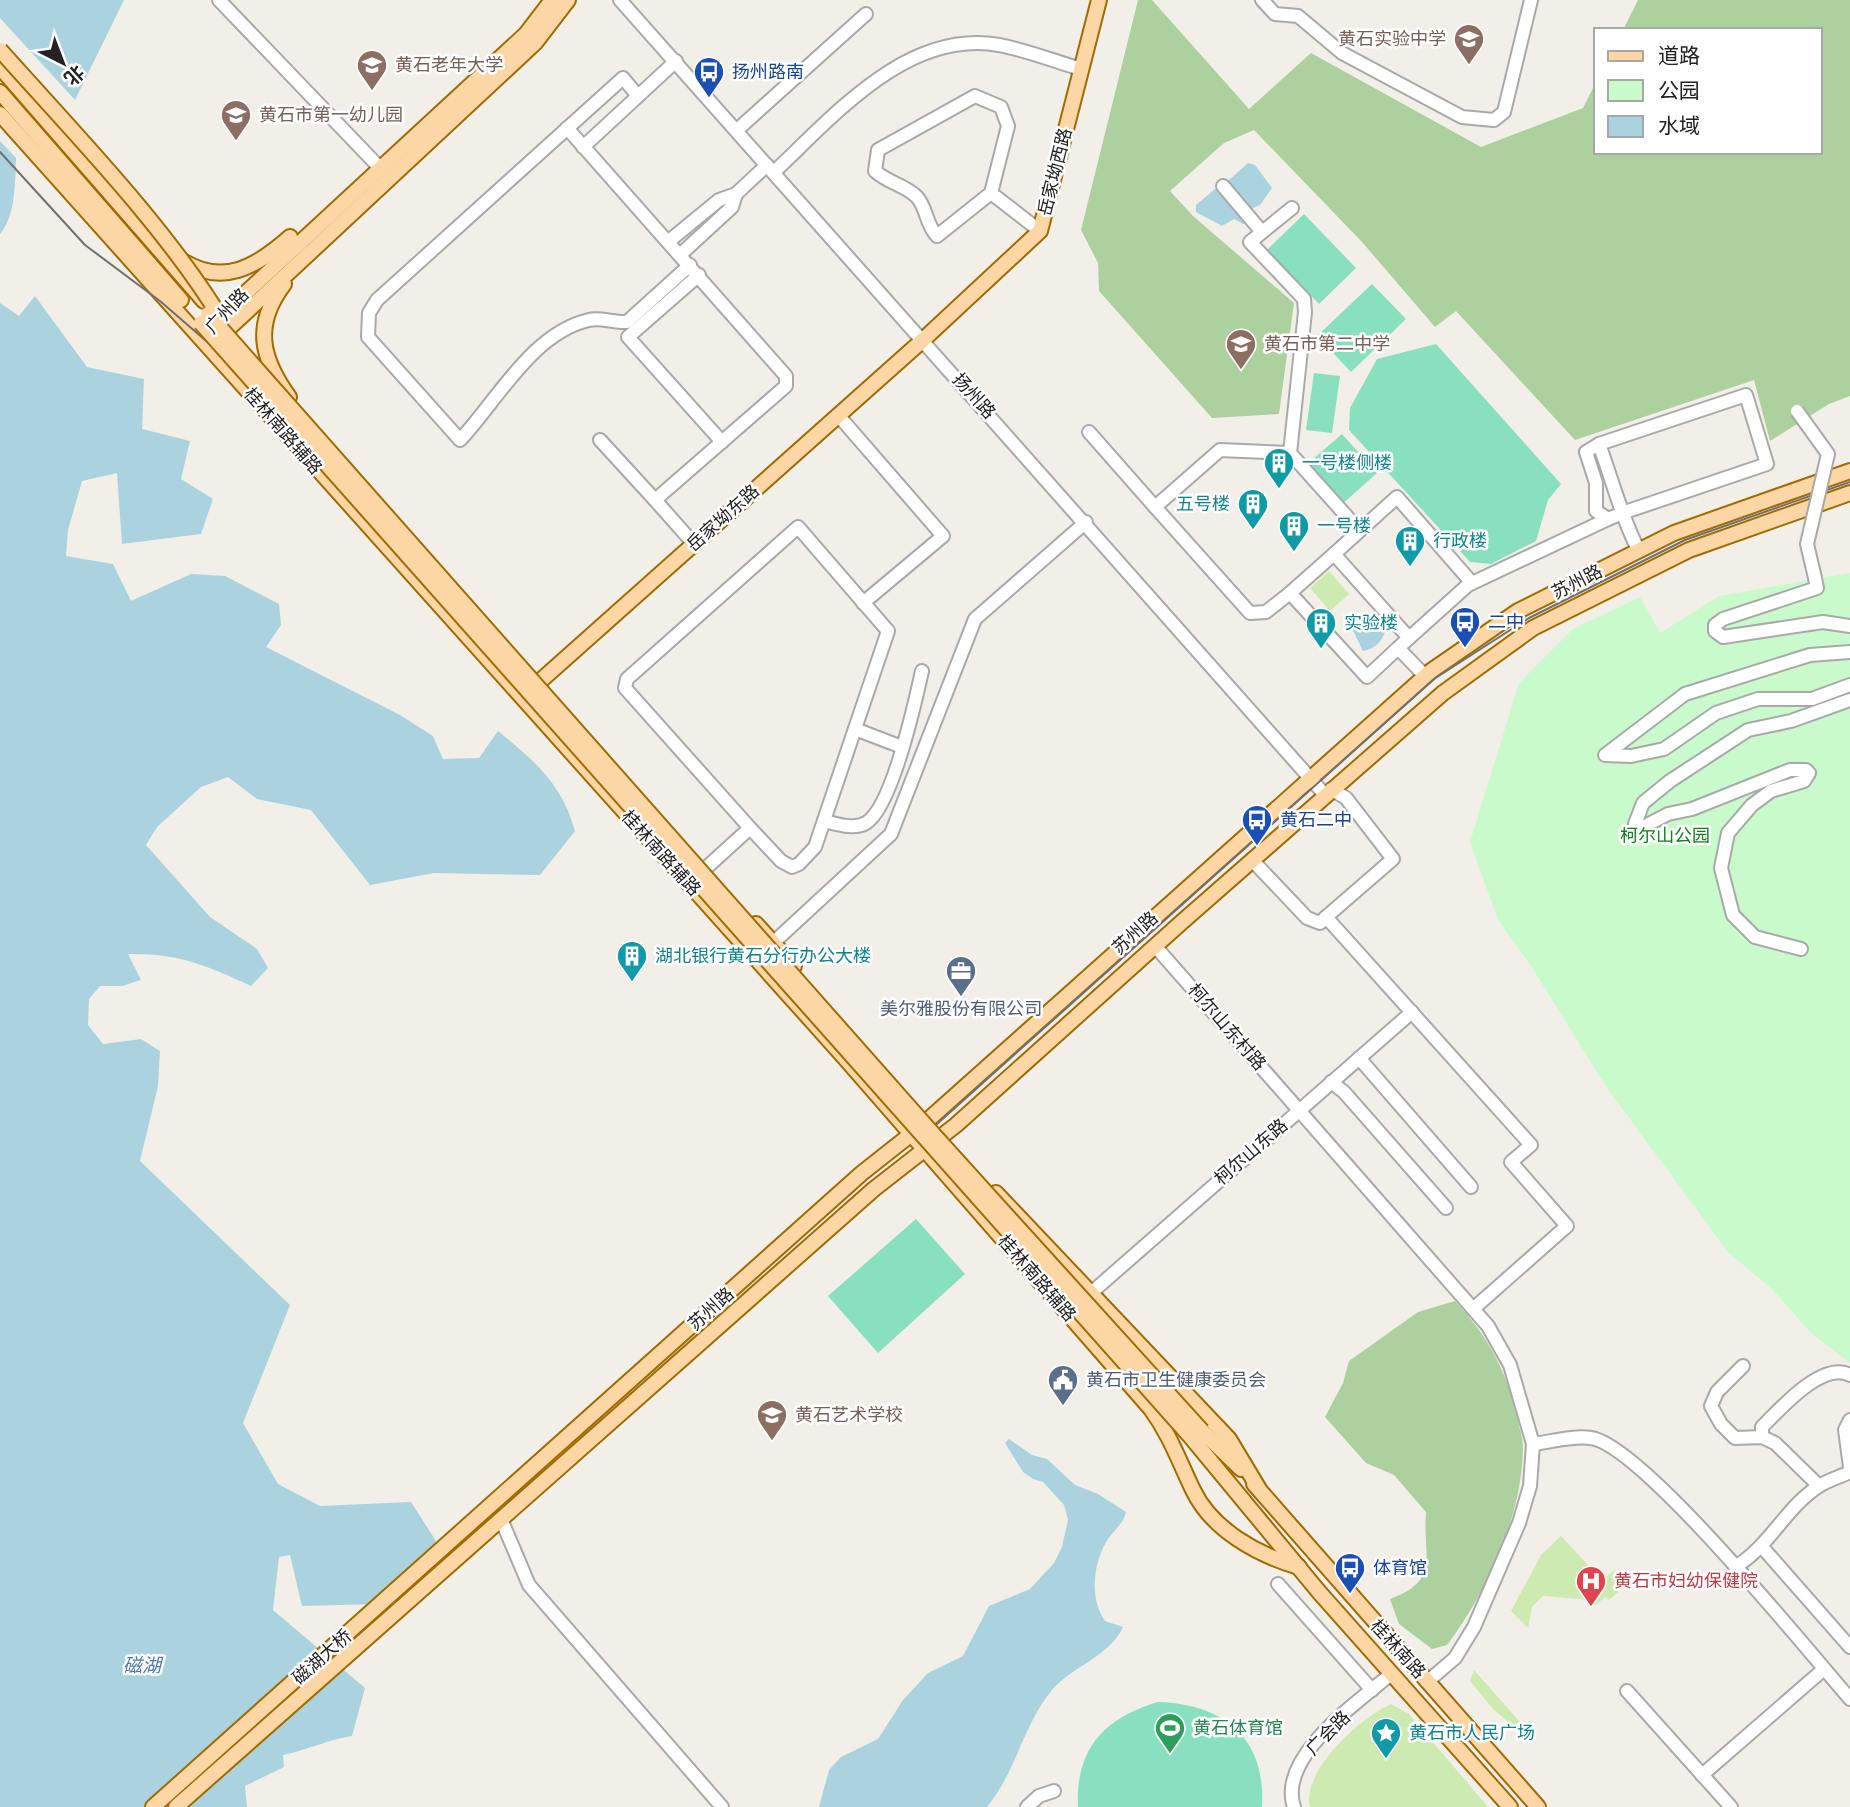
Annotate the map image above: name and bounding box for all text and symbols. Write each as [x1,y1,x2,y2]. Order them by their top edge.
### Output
school or university icon: 黄石实验中学 [1452,22,1486,66]
north arrow [28,28,98,98]
place label: 黄石实验中学 [1338,28,1446,50]
legend [1594,28,1822,154]
text: 道路 [1658,43,1700,68]
school or university icon: 黄石老年大学 [355,48,389,92]
place label: 黄石老年大学 [395,54,503,76]
bus stop icon: 扬州路南 [692,55,726,99]
text: 北 [59,60,89,90]
place label: 扬州路南 [732,61,804,83]
text: 公园 [1658,78,1700,103]
school or university icon: 黄石市第一幼儿园 [219,98,253,142]
place label: 黄石市第一幼儿园 [259,104,403,126]
text: 水域 [1658,113,1700,138]
street label: 岳家坳西路 [1033,126,1077,218]
street label: 广州路 [201,284,253,338]
school or university icon: 黄石市第二中学 [1224,327,1258,371]
place label: 黄石市第二中学 [1264,333,1390,355]
street label: 扬州路 [948,369,1000,423]
street label: 桂林南路辅路 [239,383,327,479]
building icon: 一号楼侧楼 [1262,446,1296,490]
place label: 一号楼侧楼 [1302,452,1392,474]
street label: 岳家坳东路 [682,480,764,556]
building icon: 五号楼 [1236,487,1270,531]
place label: 五号楼 [1176,493,1230,515]
building icon: 一号楼 [1277,509,1311,553]
place label: 一号楼 [1317,515,1371,537]
building icon: 行政楼 [1393,524,1427,568]
place label: 行政楼 [1433,530,1487,552]
street label: 苏州路 [1548,560,1606,604]
bus stop icon: 二中 [1448,605,1482,649]
building icon: 实验楼 [1304,606,1338,650]
place label: 二中 [1488,611,1524,633]
place label: 实验楼 [1344,612,1398,634]
bus stop icon: 黄石二中 [1240,803,1274,847]
street label: 桂林南路辅路 [617,806,705,900]
place label: 黄石二中 [1280,809,1352,831]
park label: 柯尔山公园 [1620,825,1710,847]
street label: 苏州路 [1108,907,1162,959]
building icon: 湖北银行黄石分行办公大楼 [615,939,649,983]
place label: 湖北银行黄石分行办公大楼 [655,945,871,967]
office icon: 美尔雅股份有限公司 [944,954,978,998]
street label: 柯尔山东村路 [1183,979,1271,1075]
place label: 美尔雅股份有限公司 [880,998,1042,1020]
street label: 柯尔山东路 [1210,1114,1292,1190]
street label: 桂林南路辅路 [993,1230,1081,1326]
street label: 苏州路 [684,1283,738,1335]
public building icon: 黄石市卫生健康委员会 [1046,1363,1080,1407]
place label: 黄石市卫生健康委员会 [1086,1369,1266,1391]
school or university icon: 黄石艺术学校 [755,1398,789,1442]
place label: 黄石艺术学校 [795,1404,903,1426]
bus stop icon: 体育馆 [1333,1551,1367,1595]
place label: 体育馆 [1373,1557,1427,1579]
hospital icon: 黄石市妇幼保健院 [1574,1564,1608,1608]
place label: 黄石市妇幼保健院 [1614,1570,1758,1592]
street label: 桂林南路 [1366,1615,1430,1683]
street label: 磁湖大桥 [288,1625,356,1689]
water label: 磁湖 [123,1654,164,1677]
street label: 广会路 [1301,1706,1355,1760]
sports icon: 黄石体育馆 [1153,1711,1187,1755]
place icon: 黄石市人民广场 [1369,1716,1403,1760]
place label: 黄石体育馆 [1193,1717,1283,1739]
place label: 黄石市人民广场 [1409,1722,1535,1744]

